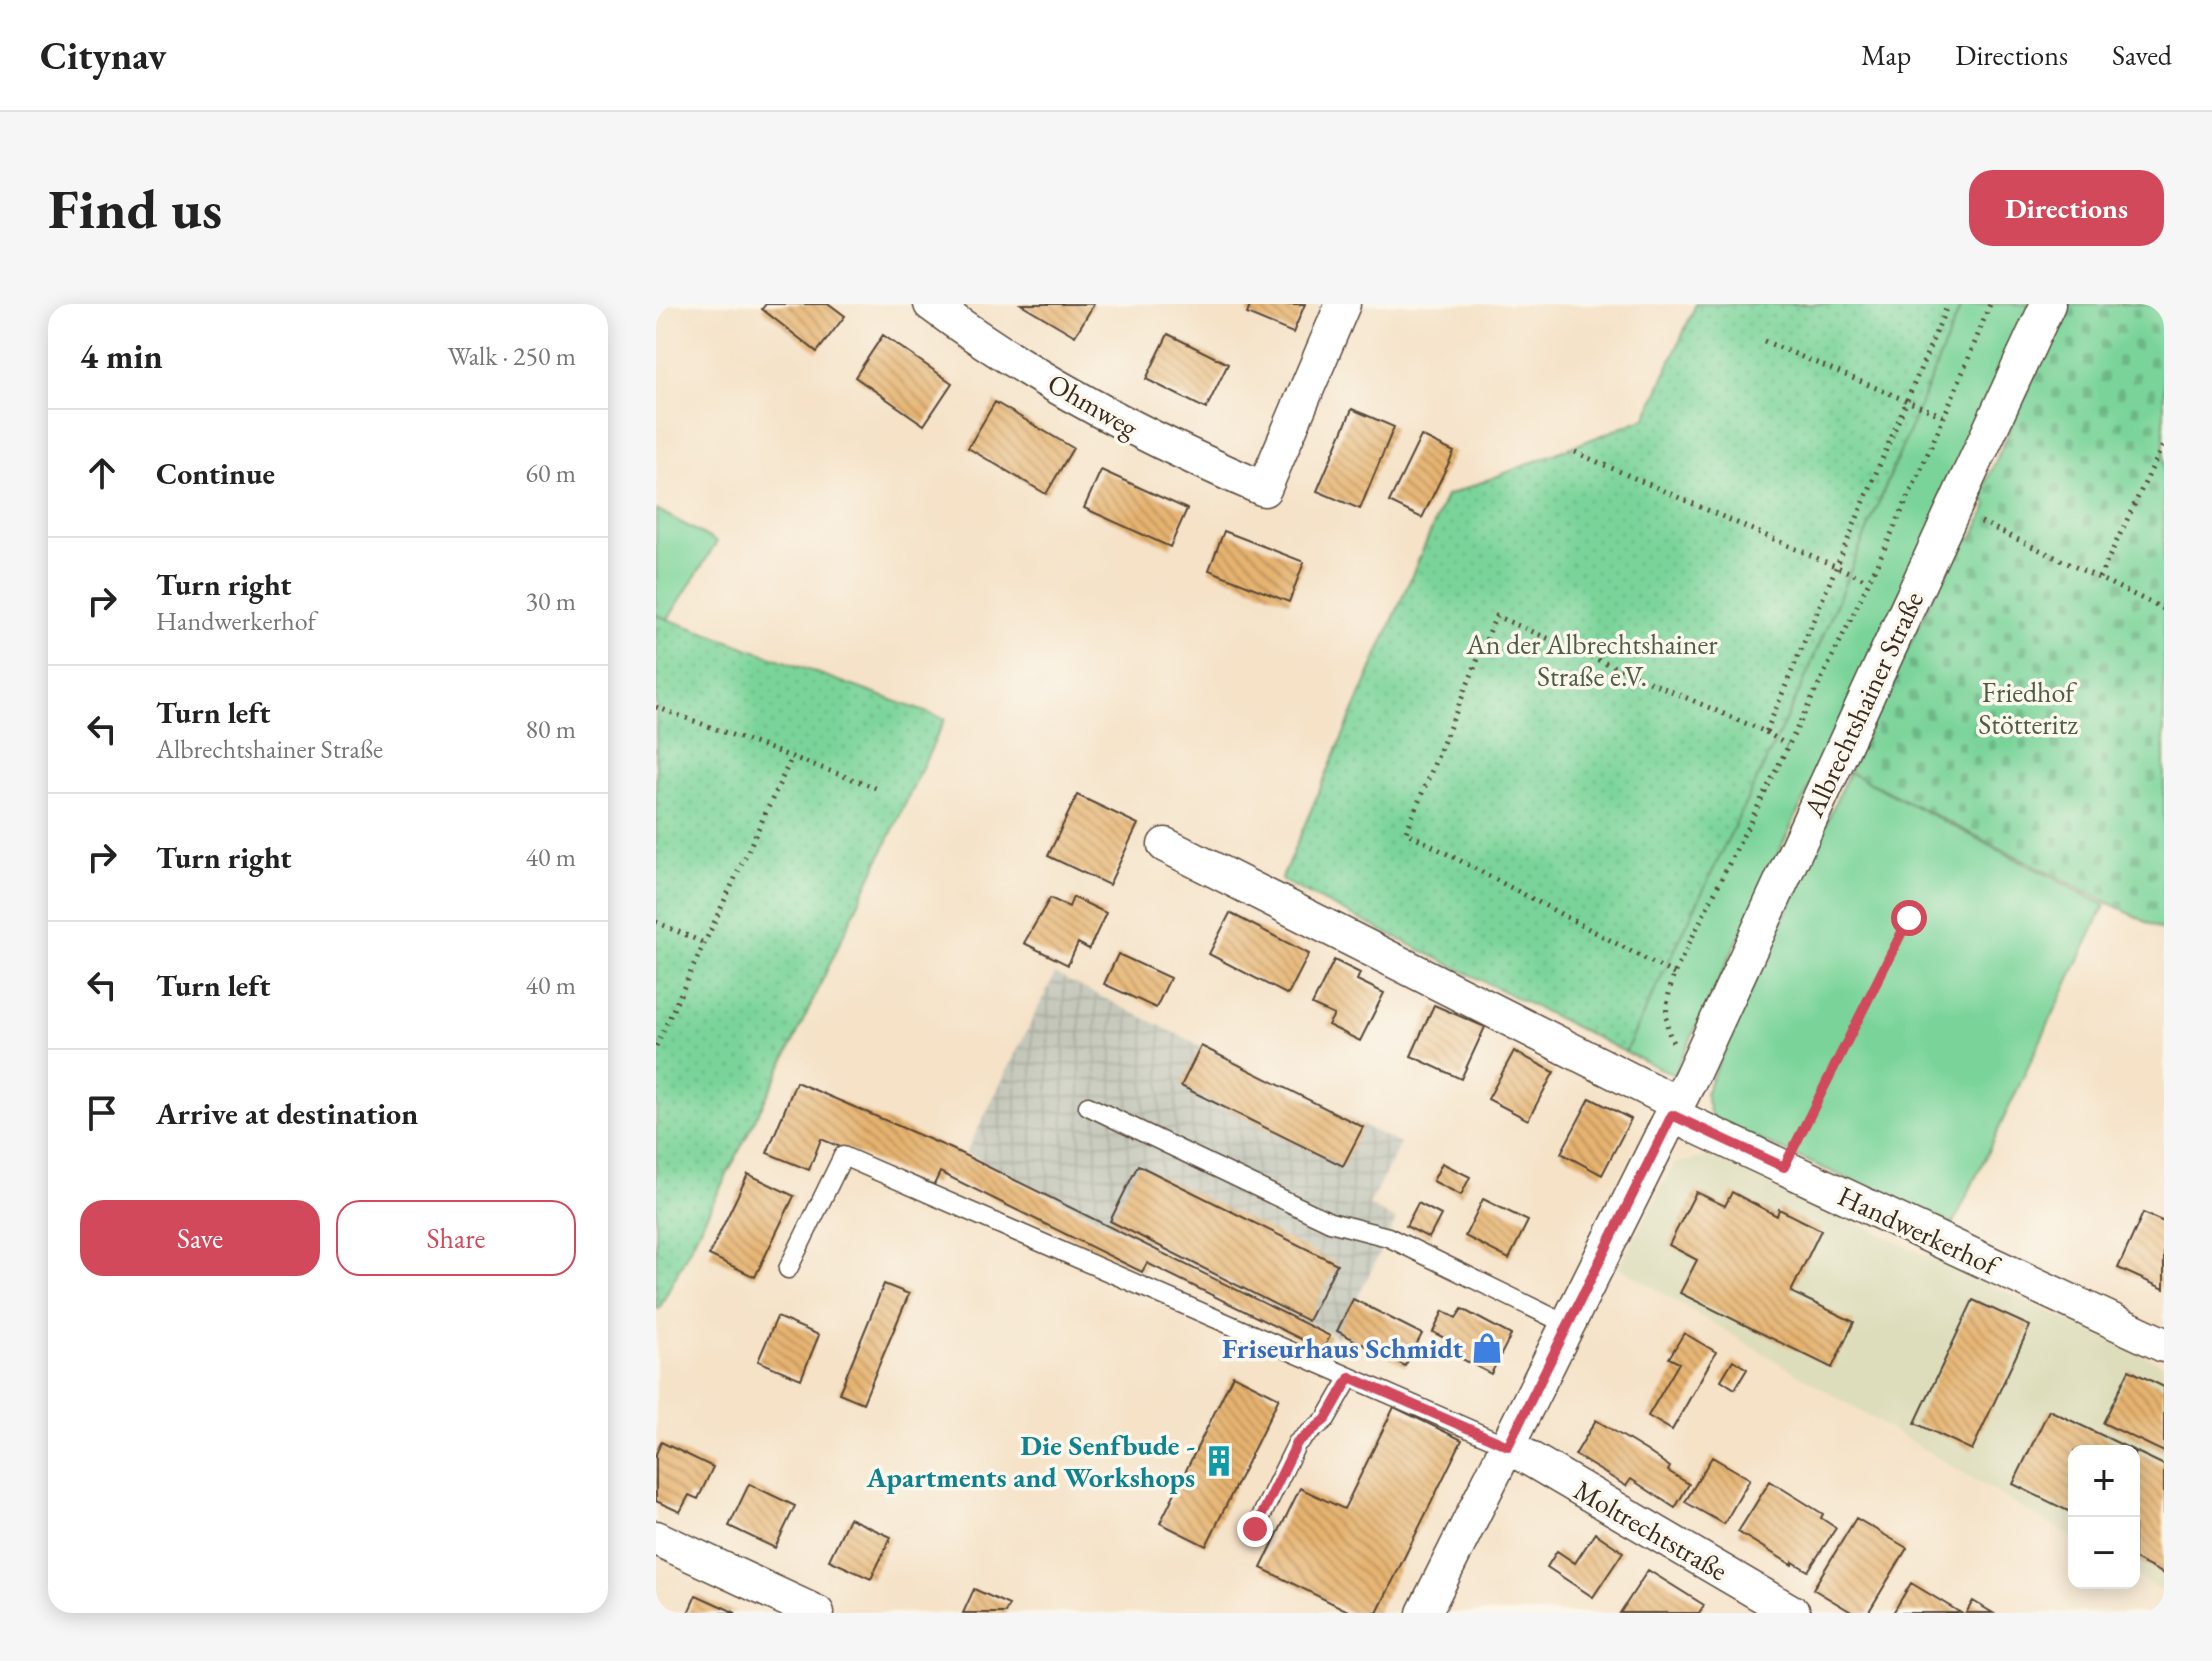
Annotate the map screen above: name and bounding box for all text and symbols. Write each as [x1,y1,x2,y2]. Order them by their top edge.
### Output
text: Citynav [40,31,166,80]
text: Map [1861,37,1911,73]
text: Directions [1955,37,2068,73]
text: Saved [2112,37,2172,73]
button: Directions [1969,170,2164,246]
text: Find us [48,172,222,245]
text: 4 min [80,334,163,378]
text: Walk · 250 m [448,339,576,373]
street label: Ohmweg [1041,365,1145,446]
icon: ahead [80,451,124,495]
text: Continue [156,454,275,493]
text: 60 m [526,456,576,490]
text: Turn right [156,565,292,604]
icon: right [80,579,124,623]
text: 30 m [526,584,576,618]
street label: Albrechtshainer Straße [1795,585,1931,823]
text: Handwerkerhof [156,604,316,638]
park label: An der Albrechtshainer Straße e.V. [1465,626,1718,694]
park label: Friedhof Stötteritz [1978,674,2078,742]
text: Turn left [156,693,270,732]
icon: left [80,707,124,751]
text: 80 m [526,712,576,746]
text: Albrechtshainer Straße [156,732,383,766]
icon: right [80,835,124,879]
text: Turn right [156,838,292,877]
text: 40 m [526,840,576,874]
route start [1891,900,1927,936]
icon: left [80,963,124,1007]
text: Turn left [156,966,270,1005]
text: 40 m [526,968,576,1002]
icon: arrive [80,1091,124,1135]
text: Arrive at destination [156,1094,418,1133]
street label: Handwerkerhof [1832,1177,2006,1284]
button: Save [80,1200,320,1276]
button: Share [336,1200,576,1276]
place label: Friseurhaus Schmidt [1222,1330,1463,1366]
shop icon: Friseurhaus Schmidt [1470,1331,1504,1365]
place label: Die Senfbude - Apartments and Workshops [865,1427,1195,1495]
building icon: Die Senfbude - Apartments and Workshops [1202,1444,1236,1478]
map controls [2068,1445,2140,1589]
button: + [2068,1445,2140,1517]
street label: Moltrechtstraße [1568,1472,1734,1589]
route end [1237,1511,1273,1547]
button: − [2068,1517,2140,1589]

